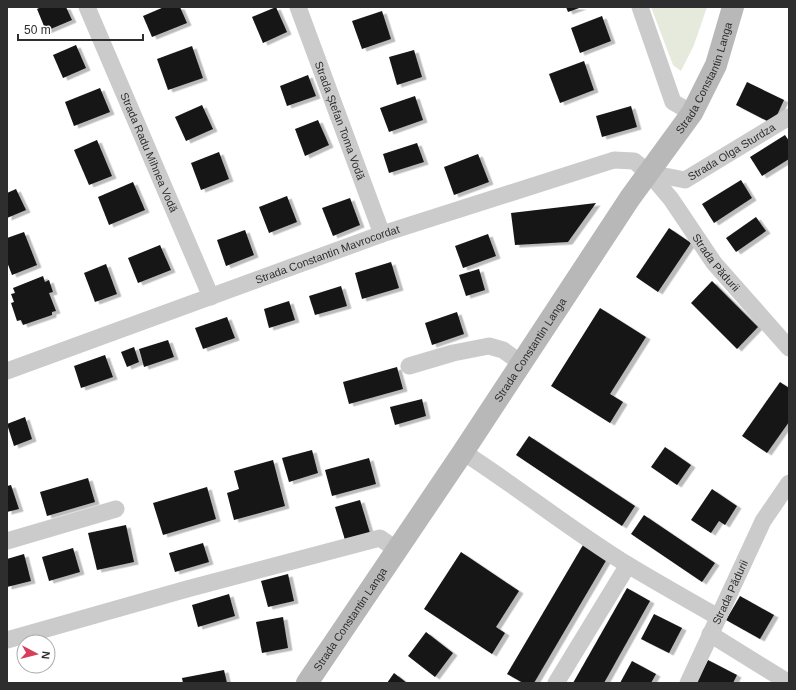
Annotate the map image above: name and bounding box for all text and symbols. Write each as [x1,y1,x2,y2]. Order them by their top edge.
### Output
scale bar [18,16,143,42]
street label: Strada Constantin Langa [673,20,734,136]
text: 50 m [24,23,51,37]
street label: Strada Ștefan Toma Vodă [313,60,368,182]
street label: Strada Radu Mihnea Vodă [118,91,180,215]
street label: Strada Olga Sturdza [686,120,778,183]
street label: Strada Constantin Mavrocordat [254,223,401,286]
street label: Strada Pădurii [690,231,742,294]
street label: Strada Constantin Langa [492,295,569,404]
street label: Strada Pădurii [710,558,750,626]
street label: Strada Constantin Langa [311,565,390,673]
north arrow [16,634,56,674]
text: N [39,651,52,660]

